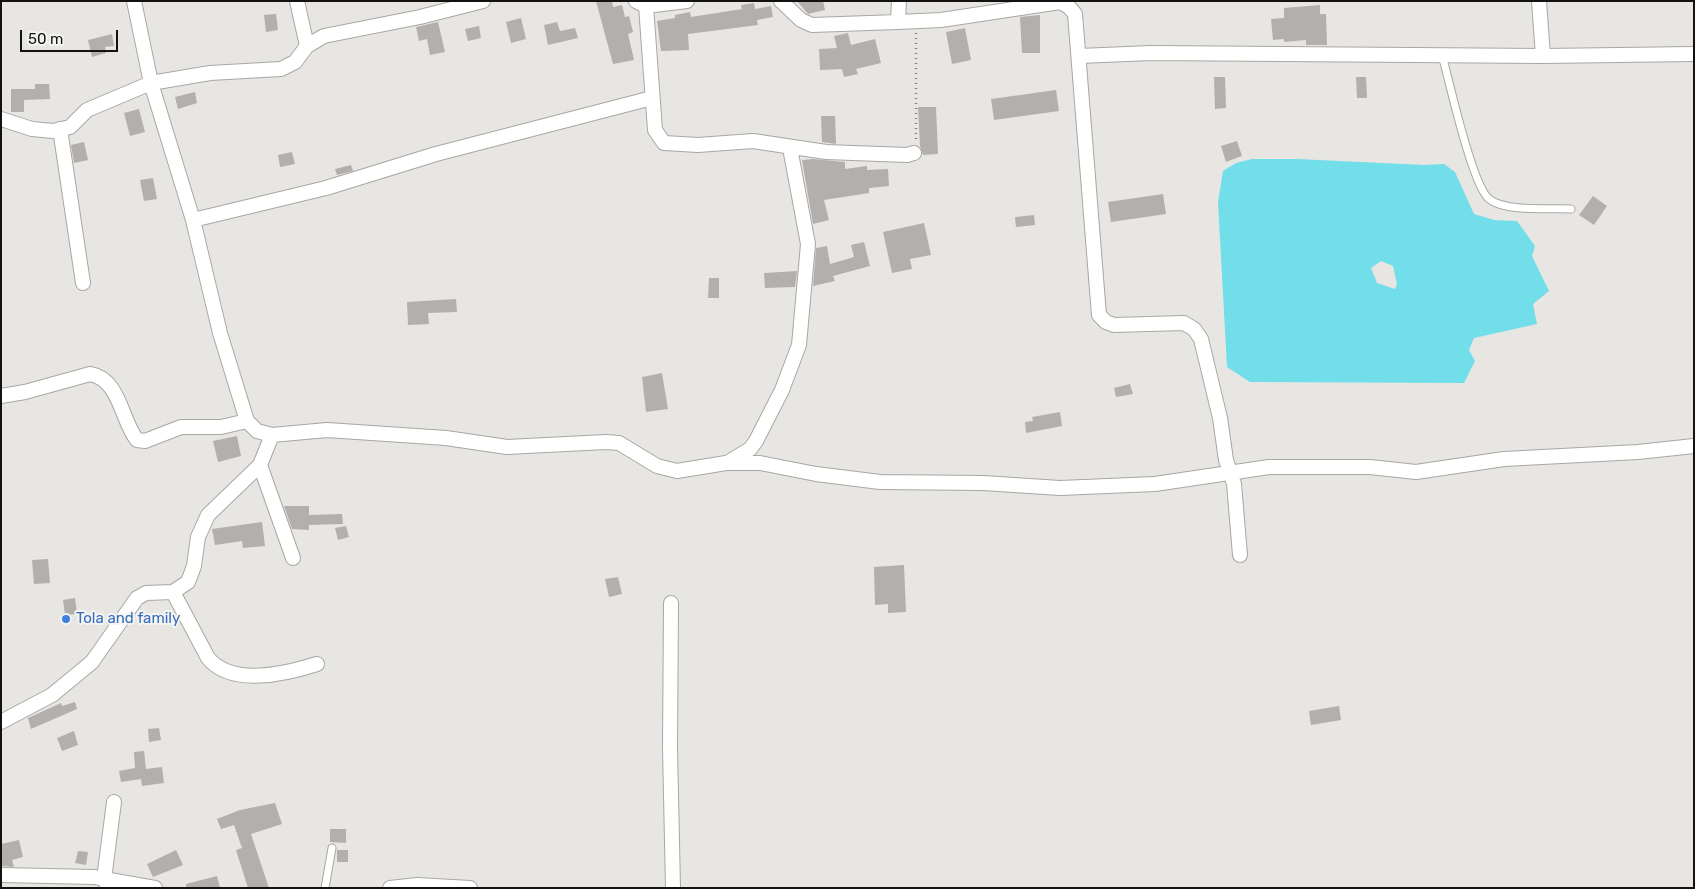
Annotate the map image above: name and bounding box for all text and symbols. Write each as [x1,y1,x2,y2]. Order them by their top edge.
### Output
scale bar [22,20,120,52]
text: 50 m [28,30,63,48]
place label: Tola and family [76,610,180,628]
marker: Tola and family [60,613,72,625]

